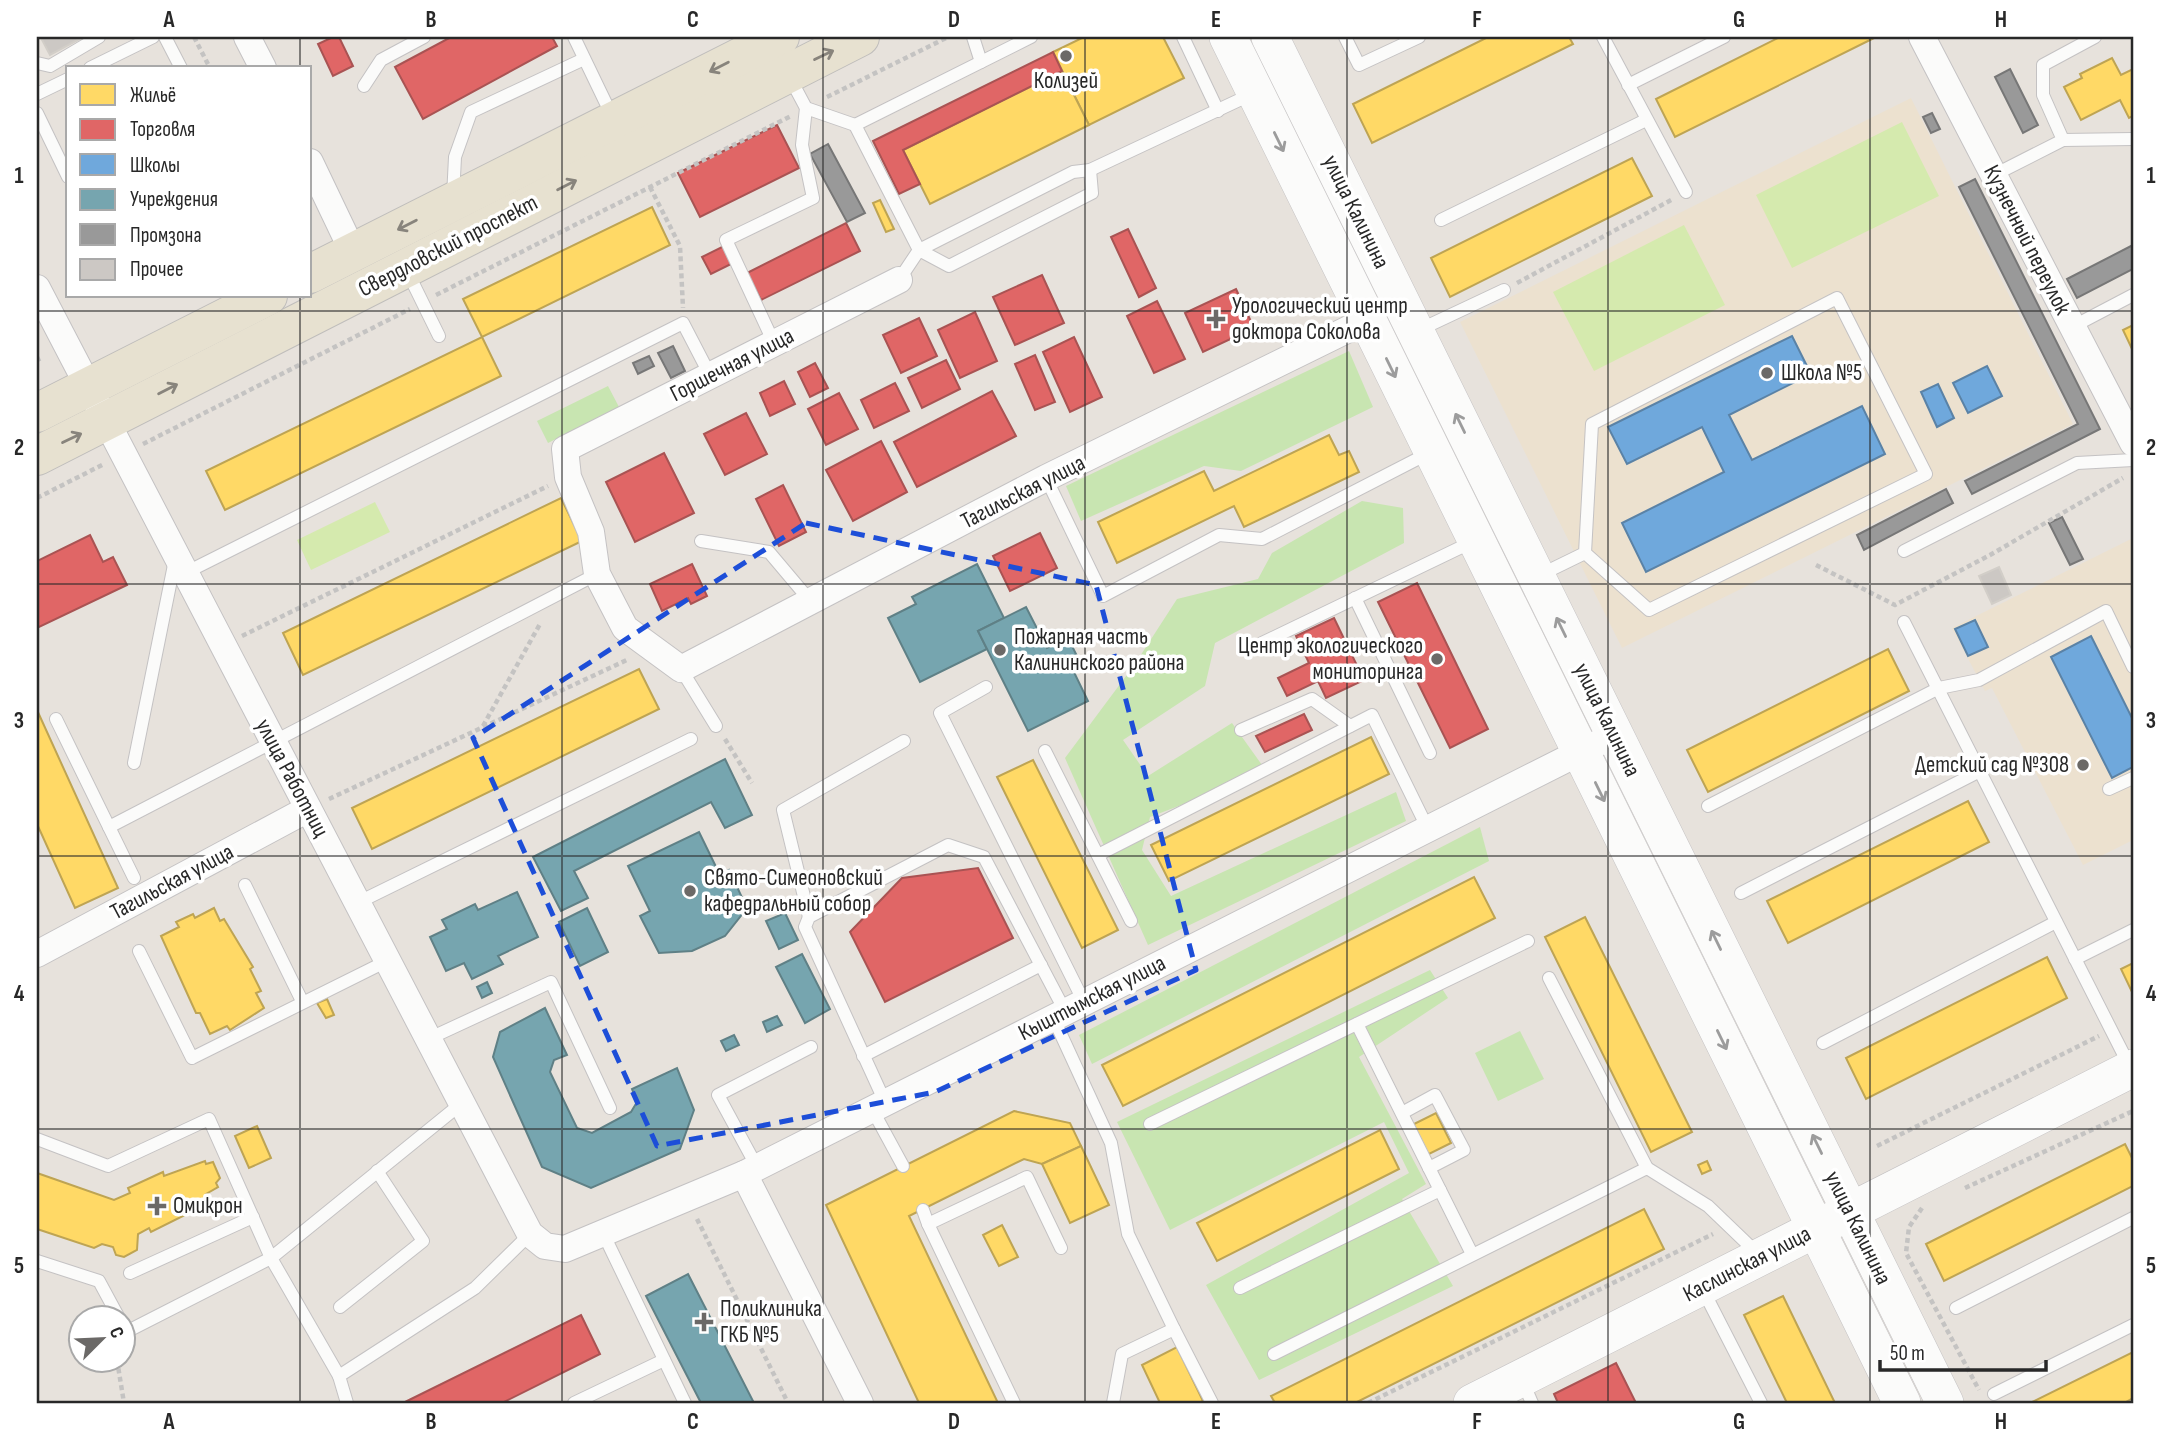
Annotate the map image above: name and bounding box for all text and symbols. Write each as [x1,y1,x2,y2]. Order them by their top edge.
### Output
text: A [163,6,176,34]
text: B [426,6,437,34]
text: C [687,6,699,34]
text: D [948,6,960,34]
text: E [1211,6,1221,34]
text: F [1472,6,1482,34]
text: G [1733,6,1745,34]
text: H [1995,6,2007,34]
one-way arrow [813,47,833,61]
marker: Колизей [1058,48,1074,64]
one-way arrow [709,61,730,75]
legend [66,66,312,298]
place label: Колизей [1034,67,1098,95]
text: Жильё [130,83,176,108]
text: Торговля [130,117,195,142]
one-way arrow [1273,131,1287,152]
street label: улица Калинина [1316,151,1396,273]
text: Школы [130,153,180,178]
street label: Кузнечный переулок [1977,161,2077,320]
text: 1 [14,162,24,190]
text: 1 [2146,162,2156,190]
one-way arrow [556,178,577,192]
text: Учреждения [130,187,218,212]
street label: Свердловский проспект [354,189,542,303]
one-way arrow [397,219,418,232]
text: Промзона [130,223,201,248]
text: Прочее [130,257,183,282]
place label: Урологический центр доктора Соколова [1232,292,1408,346]
marker: Урологический центр доктора Соколова [1206,309,1226,329]
street label: Горшечная улица [666,322,798,408]
one-way arrow [1385,357,1398,378]
place label: Школа №5 [1781,359,1862,387]
marker: Школа №5 [1759,365,1775,381]
one-way arrow [157,382,178,396]
one-way arrow [1453,413,1467,434]
one-way arrow [61,431,82,445]
text: 2 [14,434,24,462]
text: 2 [2146,434,2156,462]
street label: Тагильская улица [956,449,1090,535]
one-way arrow [1554,617,1568,638]
place label: Пожарная часть Калининского района [1014,623,1184,677]
place label: Центр экологического мониторинга [1238,632,1423,686]
marker: Пожарная часть Калининского района [992,642,1008,658]
marker: Центр экологического мониторинга [1429,651,1445,667]
street label: улица Калинина [1567,659,1647,781]
text: 3 [14,707,24,735]
text: 3 [2146,707,2156,735]
street label: улица Работниц [249,714,335,842]
place label: Детский сад №308 [1915,751,2069,779]
marker: Детский сад №308 [2075,757,2091,773]
one-way arrow [1594,781,1607,802]
street label: Тагильская улица [106,838,238,926]
place label: Свято-Симеоновский кафедральный собор [704,864,883,918]
marker: Свято-Симеоновский кафедральный собор [682,883,698,899]
one-way arrow [1709,930,1722,951]
street label: Кыштымская улица [1014,949,1170,1047]
text: 4 [14,980,25,1008]
text: 4 [2146,980,2157,1008]
one-way arrow [1716,1029,1730,1050]
one-way arrow [1809,1134,1823,1155]
street label: улица Калинина [1818,1167,1898,1289]
place label: Омикрон [173,1192,243,1220]
marker: Омикрон [147,1196,167,1216]
street label: Каслинская улица [1678,1220,1816,1308]
text: 5 [14,1252,24,1280]
text: 5 [2146,1252,2156,1280]
place label: Поликлиника ГКБ №5 [720,1295,822,1349]
north arrow [66,1304,136,1374]
marker: Поликлиника ГКБ №5 [694,1312,714,1332]
text: С [104,1324,129,1342]
scale bar [1880,1328,2046,1372]
text: 50 m [1890,1341,1925,1366]
text: A [163,1408,176,1436]
text: B [426,1408,437,1436]
text: C [687,1408,699,1436]
text: D [948,1408,960,1436]
text: E [1211,1408,1221,1436]
text: F [1472,1408,1482,1436]
text: G [1733,1408,1745,1436]
text: H [1995,1408,2007,1436]

